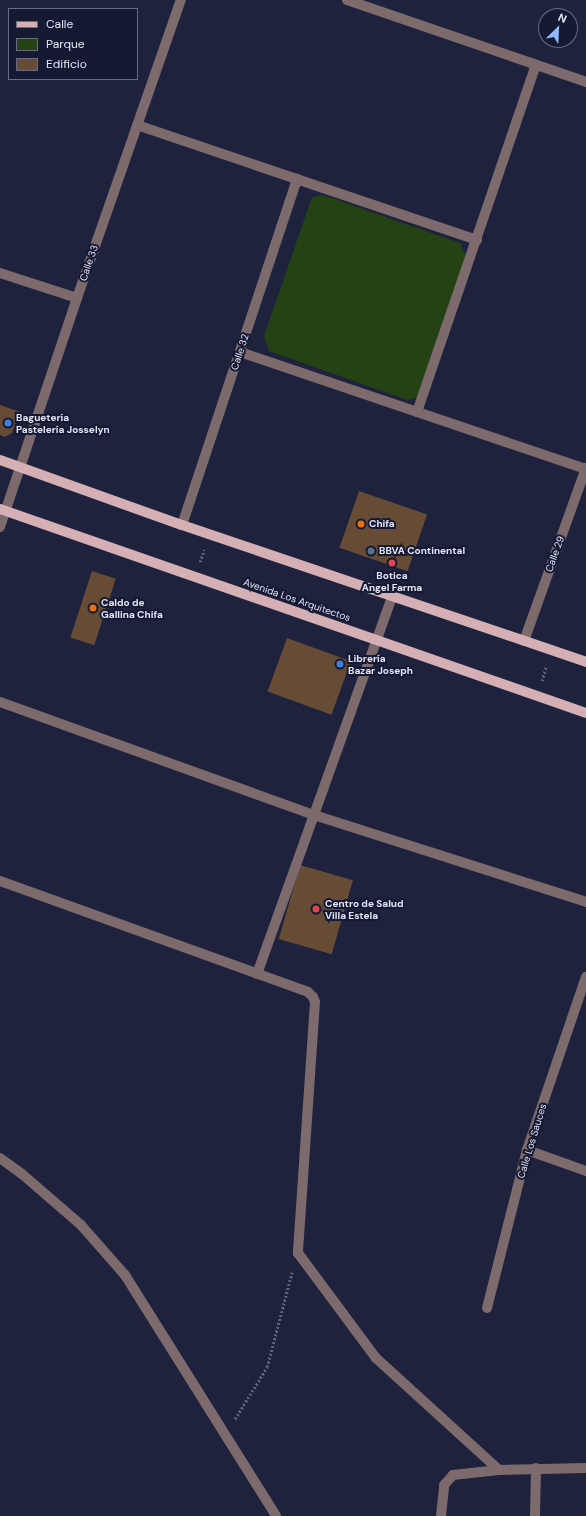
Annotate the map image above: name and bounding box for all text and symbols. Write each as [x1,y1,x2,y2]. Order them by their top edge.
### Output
legend [8,8,138,80]
north arrow [538,8,578,48]
text: N [556,10,569,26]
text: Calle [46,16,73,32]
text: Parque [46,36,85,52]
text: Edificio [46,56,87,72]
street label: Calle 33 [77,243,101,283]
street label: Calle 32 [229,333,251,371]
place label: Baguetería Pastelería Josselyn [16,411,110,434]
marker: Baguetería Pastelería Josselyn [3,418,13,428]
place label: Chifa [369,518,395,530]
marker: Chifa [356,519,366,529]
street label: Calle 29 [543,534,567,574]
place label: BBVA Continental [379,545,465,557]
marker: BBVA Continental [366,546,376,556]
marker: Botica Angel Farma [387,558,397,568]
place label: Botica Angel Farma [362,569,422,592]
street label: Avenida Los Arquitectos [242,576,352,624]
place label: Caldo de Gallina Chifa [101,596,163,620]
marker: Caldo de Gallina Chifa [88,603,98,613]
place label: Librería Bazar Joseph [348,652,413,676]
marker: Librería Bazar Joseph [335,659,345,669]
place label: Centro de Salud Villa Estela [325,897,404,920]
marker: Centro de Salud Villa Estela [310,903,322,915]
street label: Calle Los Sauces [515,1102,549,1180]

